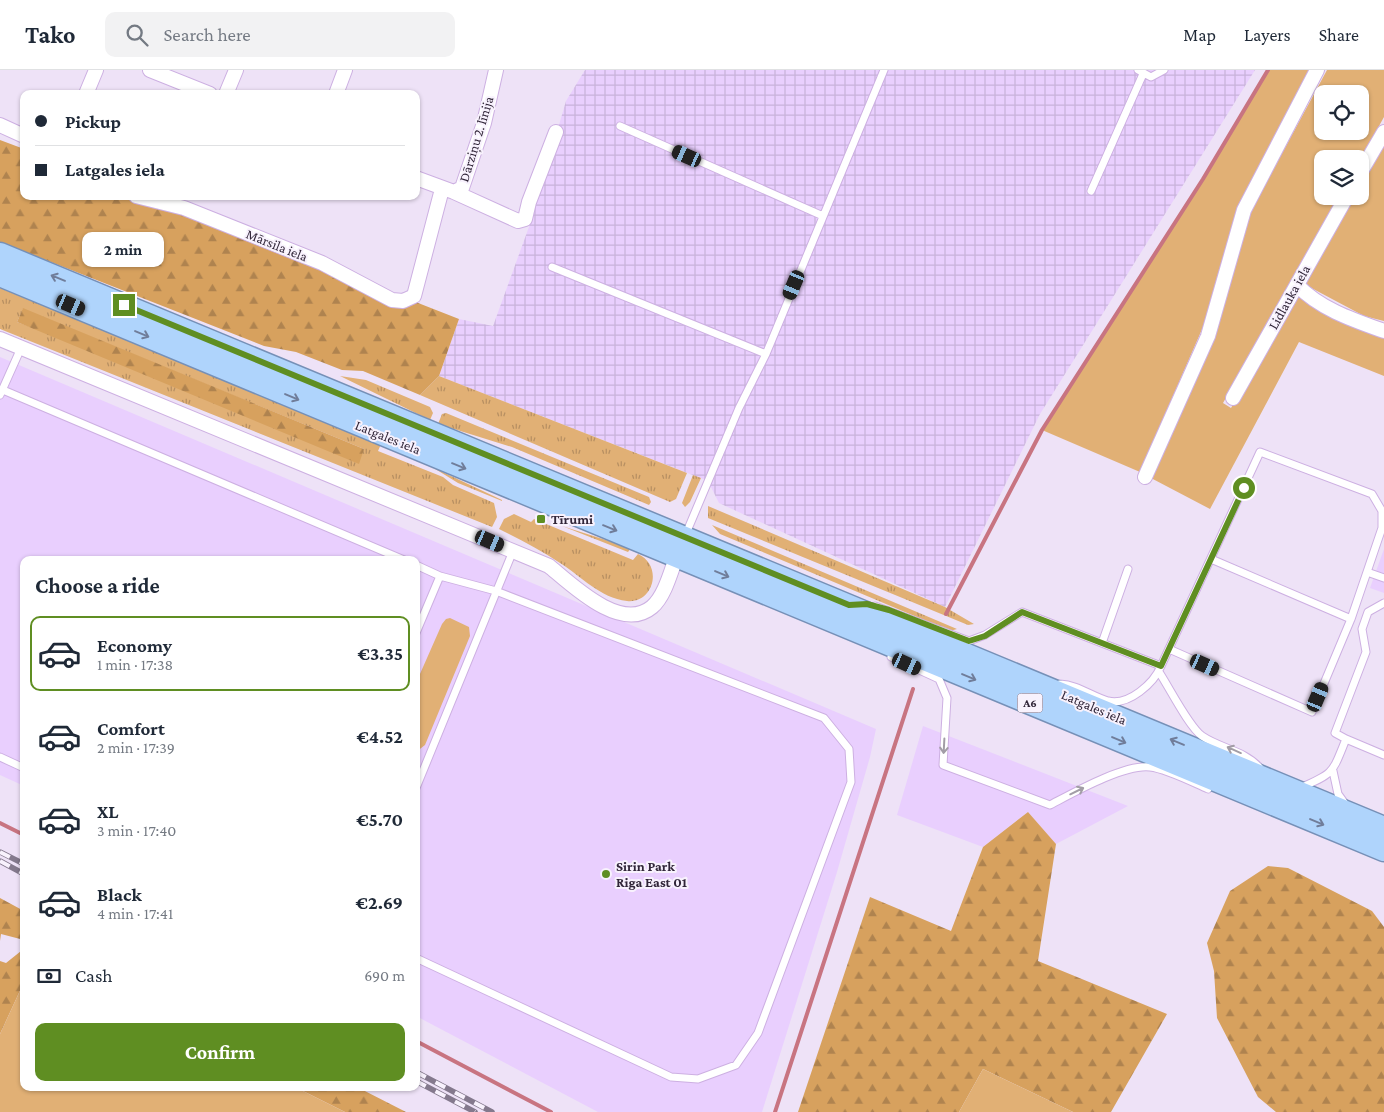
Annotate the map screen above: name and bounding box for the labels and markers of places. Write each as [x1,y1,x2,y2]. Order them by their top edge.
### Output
place label: Tīrumi [551,511,593,527]
marker: Tīrumi [535,513,547,525]
place label: Sirin Park Riga East 01 [616,858,687,890]
marker: Sirin Park Riga East 01 [600,868,612,880]

